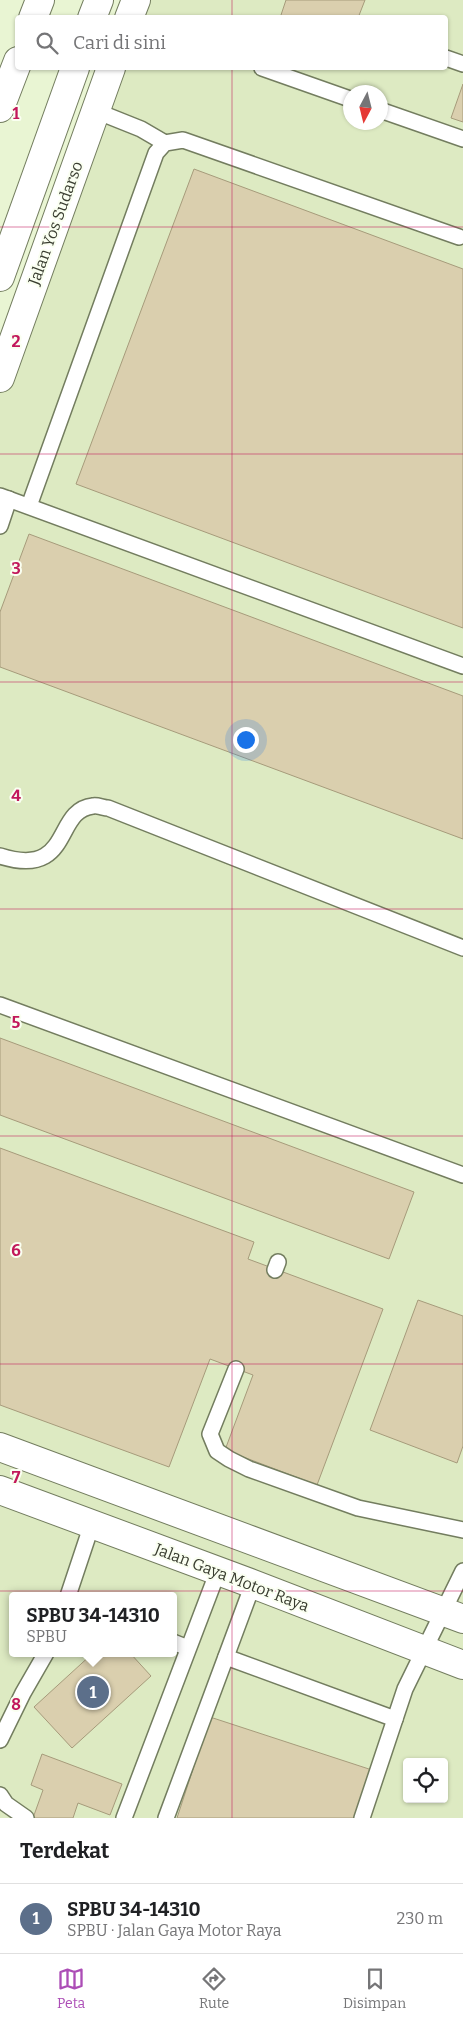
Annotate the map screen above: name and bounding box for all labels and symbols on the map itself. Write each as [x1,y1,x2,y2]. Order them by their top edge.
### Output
north arrow [343,85,388,130]
text: 1 [13,104,20,123]
street label: Jalan Yos Sudarso [24,159,87,289]
text: 2 [11,332,21,351]
text: 3 [11,559,21,578]
your location [233,727,259,753]
text: 4 [11,786,21,805]
text: 5 [12,1013,21,1032]
text: 6 [11,1241,21,1260]
text: 7 [12,1468,21,1487]
street label: Jalan Gaya Motor Raya [151,1539,312,1616]
pin: 1 [77,1673,109,1711]
text: 8 [11,1695,21,1714]

